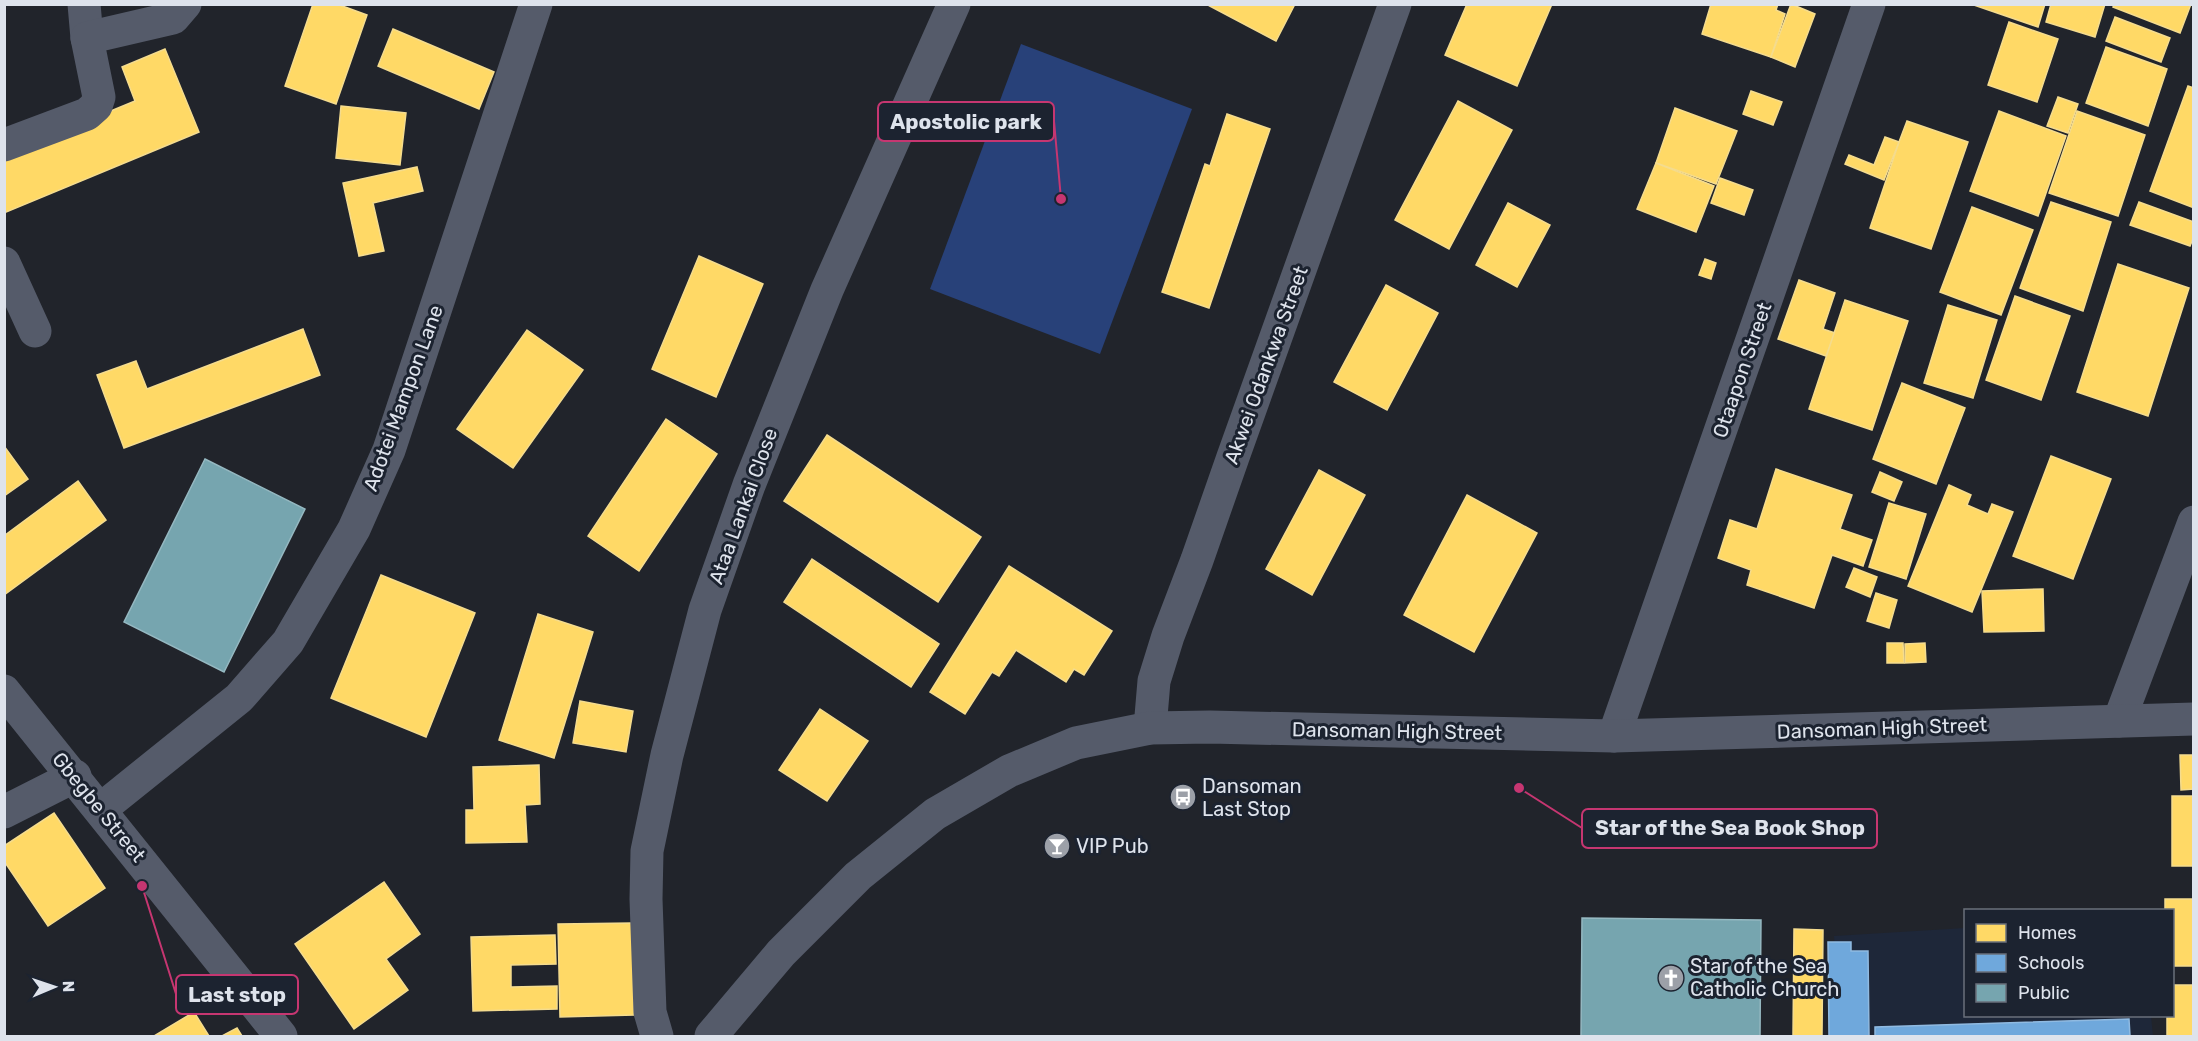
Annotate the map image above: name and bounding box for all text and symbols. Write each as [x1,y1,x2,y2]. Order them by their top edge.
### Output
callout: Apostolic park [878,102,1054,141]
text: Apostolic park [890,109,1043,134]
street label: Akwei Odankwa Street [1219,263,1313,467]
street label: Otaapon Street [1708,299,1776,441]
street label: Adotei Mampon Lane [358,302,448,494]
street label: Ataa Lankai Close [704,425,782,587]
street label: Dansoman High Street [1776,712,1988,744]
street label: Dansoman High Street [1292,717,1503,745]
street label: Gbegbe Street [47,747,151,867]
place label: Dansoman Last Stop [1202,774,1302,821]
bus stop icon: Dansoman Last Stop [1168,782,1198,812]
callout: Star of the Sea Book Shop [1582,809,1877,848]
text: Star of the Sea Book Shop [1595,815,1865,840]
bar icon: VIP Pub [1042,831,1072,861]
place label: VIP Pub [1076,834,1149,858]
legend [1964,909,2174,1017]
text: Homes [2018,922,2076,944]
text: Schools [2018,952,2084,974]
place label: Star of the Sea Catholic Church [1690,954,1840,1001]
north arrow [24,957,84,1017]
church icon: Star of the Sea Catholic Church [1656,963,1686,993]
callout: Last stop [176,975,298,1014]
text: N [59,980,78,993]
text: Last stop [188,982,286,1007]
text: Public [2018,982,2070,1004]

